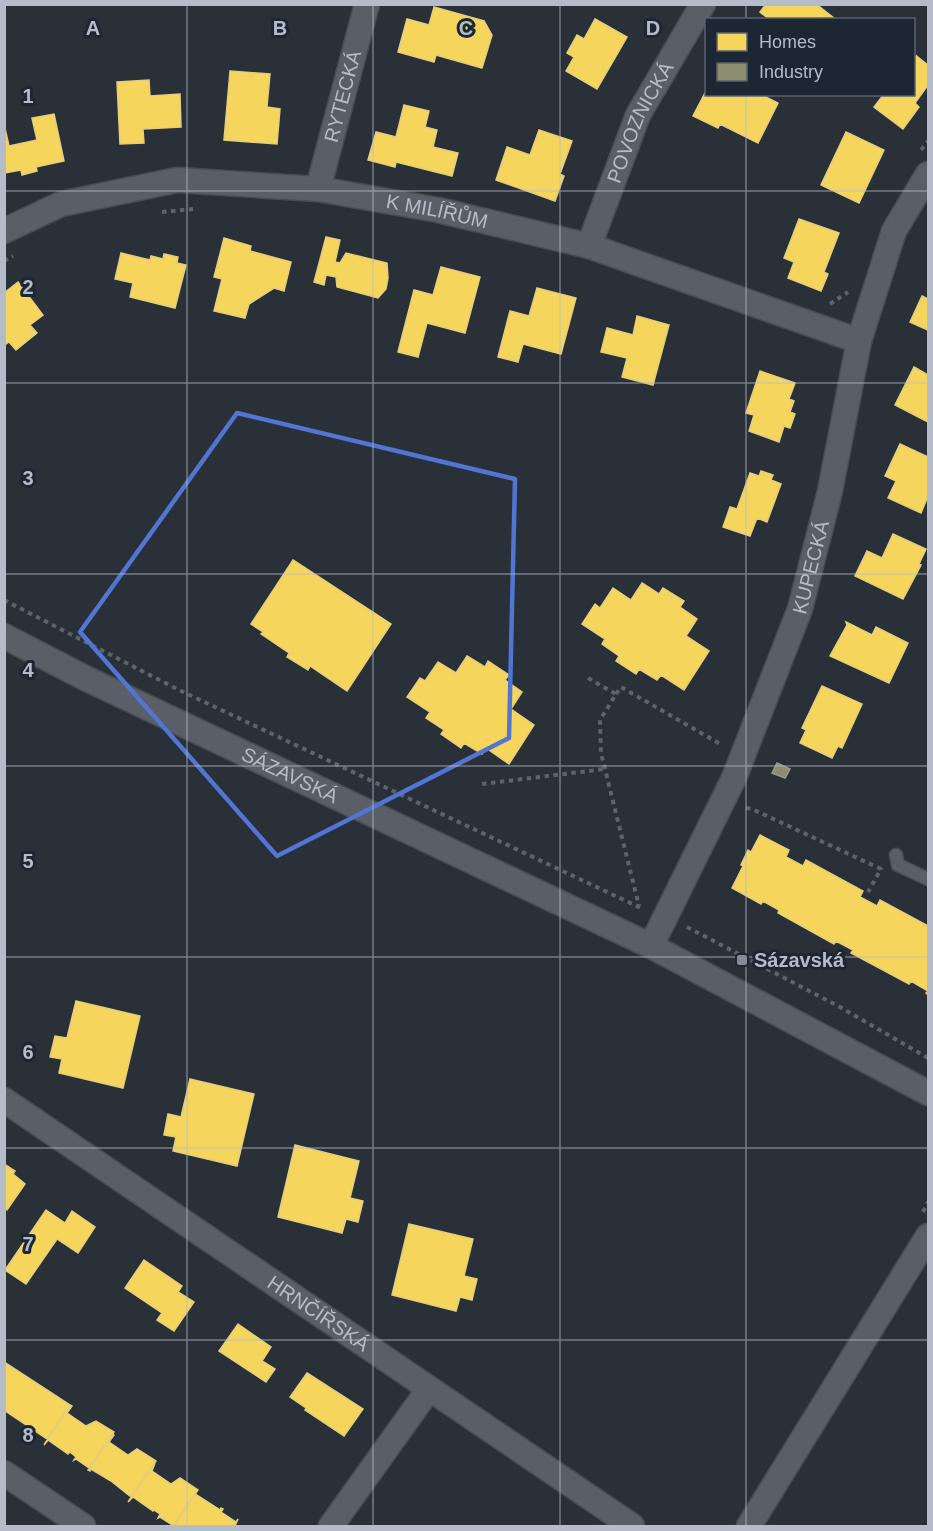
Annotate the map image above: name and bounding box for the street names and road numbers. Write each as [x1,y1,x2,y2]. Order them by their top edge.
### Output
street label: RYTECKÁ [320,47,365,145]
street label: POVOZNICKÁ [603,57,678,186]
street label: K MILÍŘŮM [385,190,490,233]
street label: KUPECKÁ [788,517,833,616]
street label: SÁZAVSKÁ [238,743,342,808]
street label: HRNČÍŘSKÁ [264,1271,374,1356]

